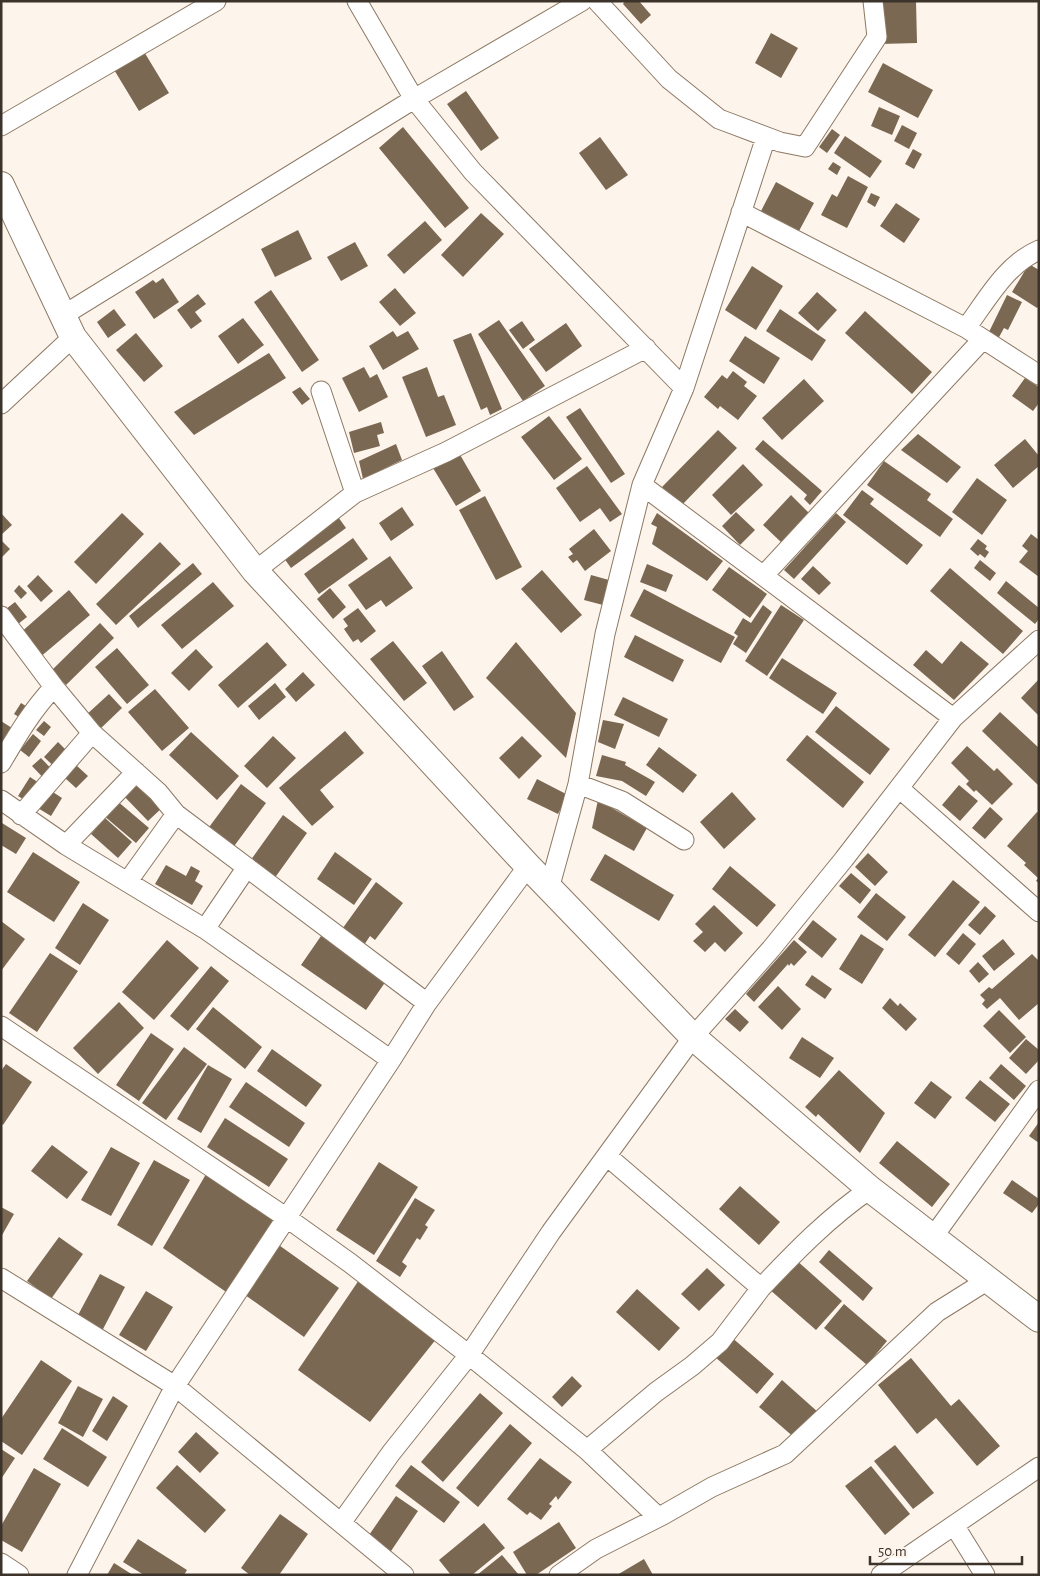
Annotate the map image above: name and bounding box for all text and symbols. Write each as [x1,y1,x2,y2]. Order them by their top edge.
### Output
scale bar [870,1534,1022,1566]
text: 50 m [878,1544,907,1559]

